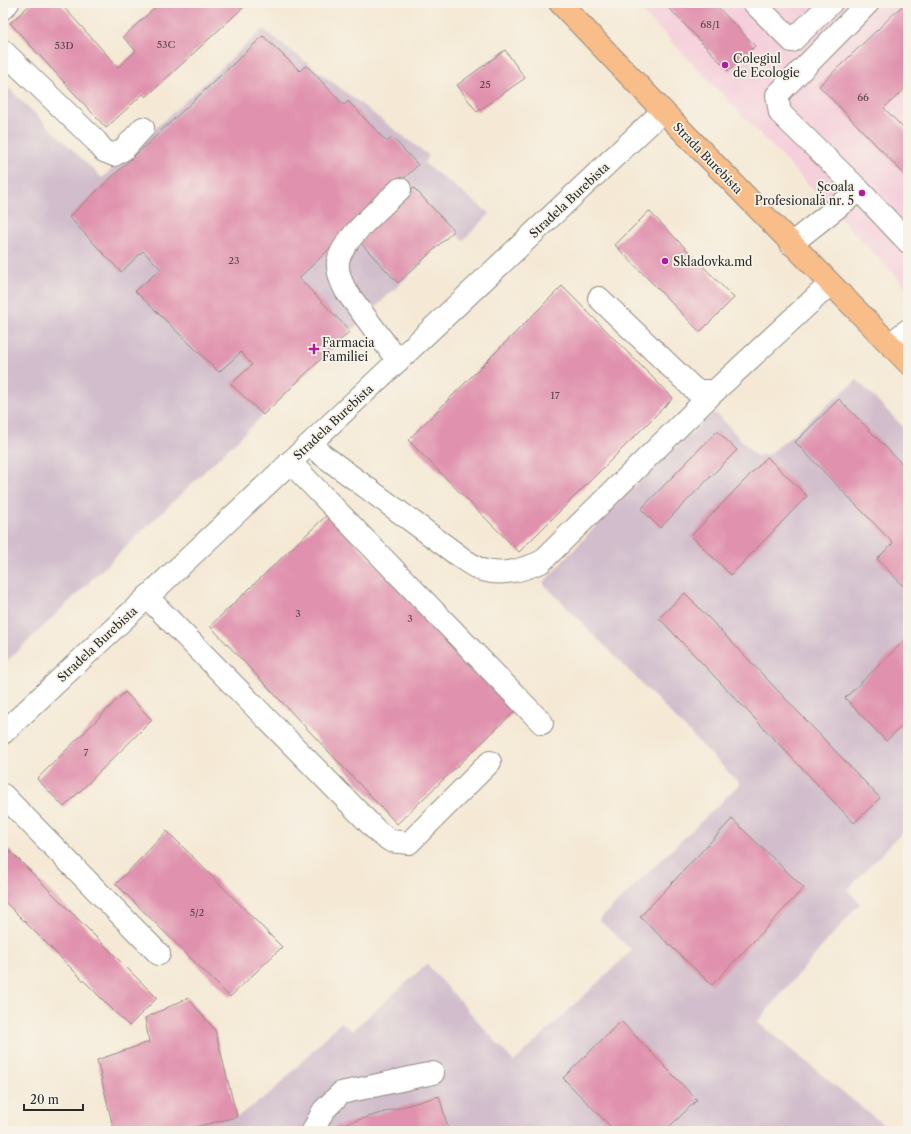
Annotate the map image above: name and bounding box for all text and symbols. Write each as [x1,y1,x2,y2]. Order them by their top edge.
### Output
house number: 68/1 [700,18,721,31]
house number: 53C [157,38,176,51]
house number: 53D [54,39,74,52]
place label: Colegiul de Ecologie [733,51,800,80]
marker: Colegiul de Ecologie [720,60,730,70]
house number: 25 [479,78,491,91]
house number: 66 [857,91,869,104]
street label: Strada Burebista [670,119,746,197]
street label: Stradela Burebista [526,159,613,241]
place label: Școala Profesională nr. 5 [755,179,855,208]
marker: Școala Profesională nr. 5 [857,188,867,198]
house number: 23 [228,254,240,267]
place label: Skladovka.md [673,254,753,269]
marker: Skladovka.md [660,256,670,266]
place label: Farmacia Familiei [322,335,375,364]
marker: Farmacia Familiei [309,344,319,354]
street label: Stradela Burebista [290,381,377,463]
house number: 17 [550,389,560,402]
street label: Stradela Burebista [54,603,141,685]
house number: 3 [295,607,301,620]
house number: 3 [407,612,413,625]
house number: 7 [84,746,89,759]
house number: 5/2 [190,906,205,919]
scale bar [24,1086,83,1112]
text: 20 m [30,1092,59,1107]

